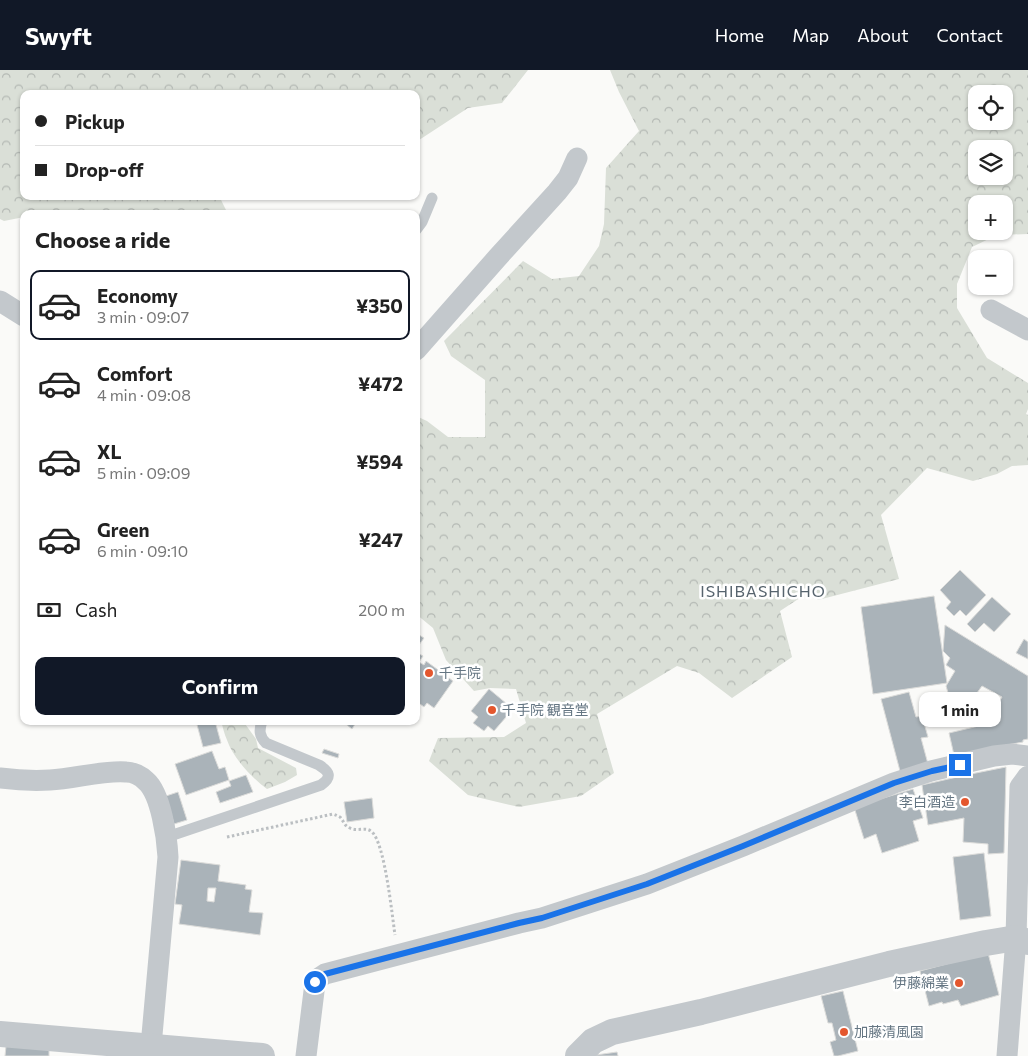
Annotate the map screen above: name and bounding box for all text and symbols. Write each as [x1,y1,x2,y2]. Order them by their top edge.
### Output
text: Swyft [25,21,92,50]
text: Home [715,24,764,46]
text: Map [792,24,829,46]
text: About [857,24,909,46]
text: Contact [937,24,1003,46]
map controls [968,85,1013,295]
button: locate [968,85,1013,130]
text: Pickup [65,110,125,133]
button: layers [968,140,1013,185]
text: Drop-off [65,158,144,181]
button: + [968,195,1013,240]
text: Choose a ride [35,226,170,253]
button: − [968,250,1013,295]
icon: car [37,283,82,328]
text: Economy [97,284,178,307]
text: ¥350 [356,294,403,317]
text: 3 min · 09:07 [97,307,189,326]
icon: car [37,361,82,406]
text: Comfort [97,362,173,385]
text: ¥472 [358,372,403,395]
text: 4 min · 09:08 [97,385,191,404]
icon: car [37,439,82,484]
text: XL [97,440,122,463]
text: ¥594 [356,450,403,473]
text: 5 min · 09:09 [97,463,190,482]
icon: car [37,517,82,562]
text: Green [97,518,149,541]
text: ¥247 [359,528,403,551]
text: 6 min · 09:10 [97,541,188,560]
district label: ISHIBASHICHO [700,581,826,600]
icon: cash [35,596,63,624]
text: Cash [75,598,117,621]
text: 200 m [358,600,405,619]
button: Confirm [35,657,405,715]
place label: 千手院 [439,664,481,681]
marker: 千手院 [423,667,435,679]
callout: 1 min [919,692,1001,728]
text: 1 min [941,700,979,719]
place label: 千手院 観音堂 [502,701,589,718]
marker: 千手院 観音堂 [486,704,498,716]
route end [949,754,971,776]
place label: 李白酒造 [899,793,955,810]
marker: 李白酒造 [959,796,971,808]
route start [304,971,326,993]
place label: 伊藤綿業 [893,974,949,991]
marker: 伊藤綿業 [953,977,965,989]
place label: 加藤清風園 [854,1023,924,1040]
marker: 加藤清風園 [838,1026,850,1038]

